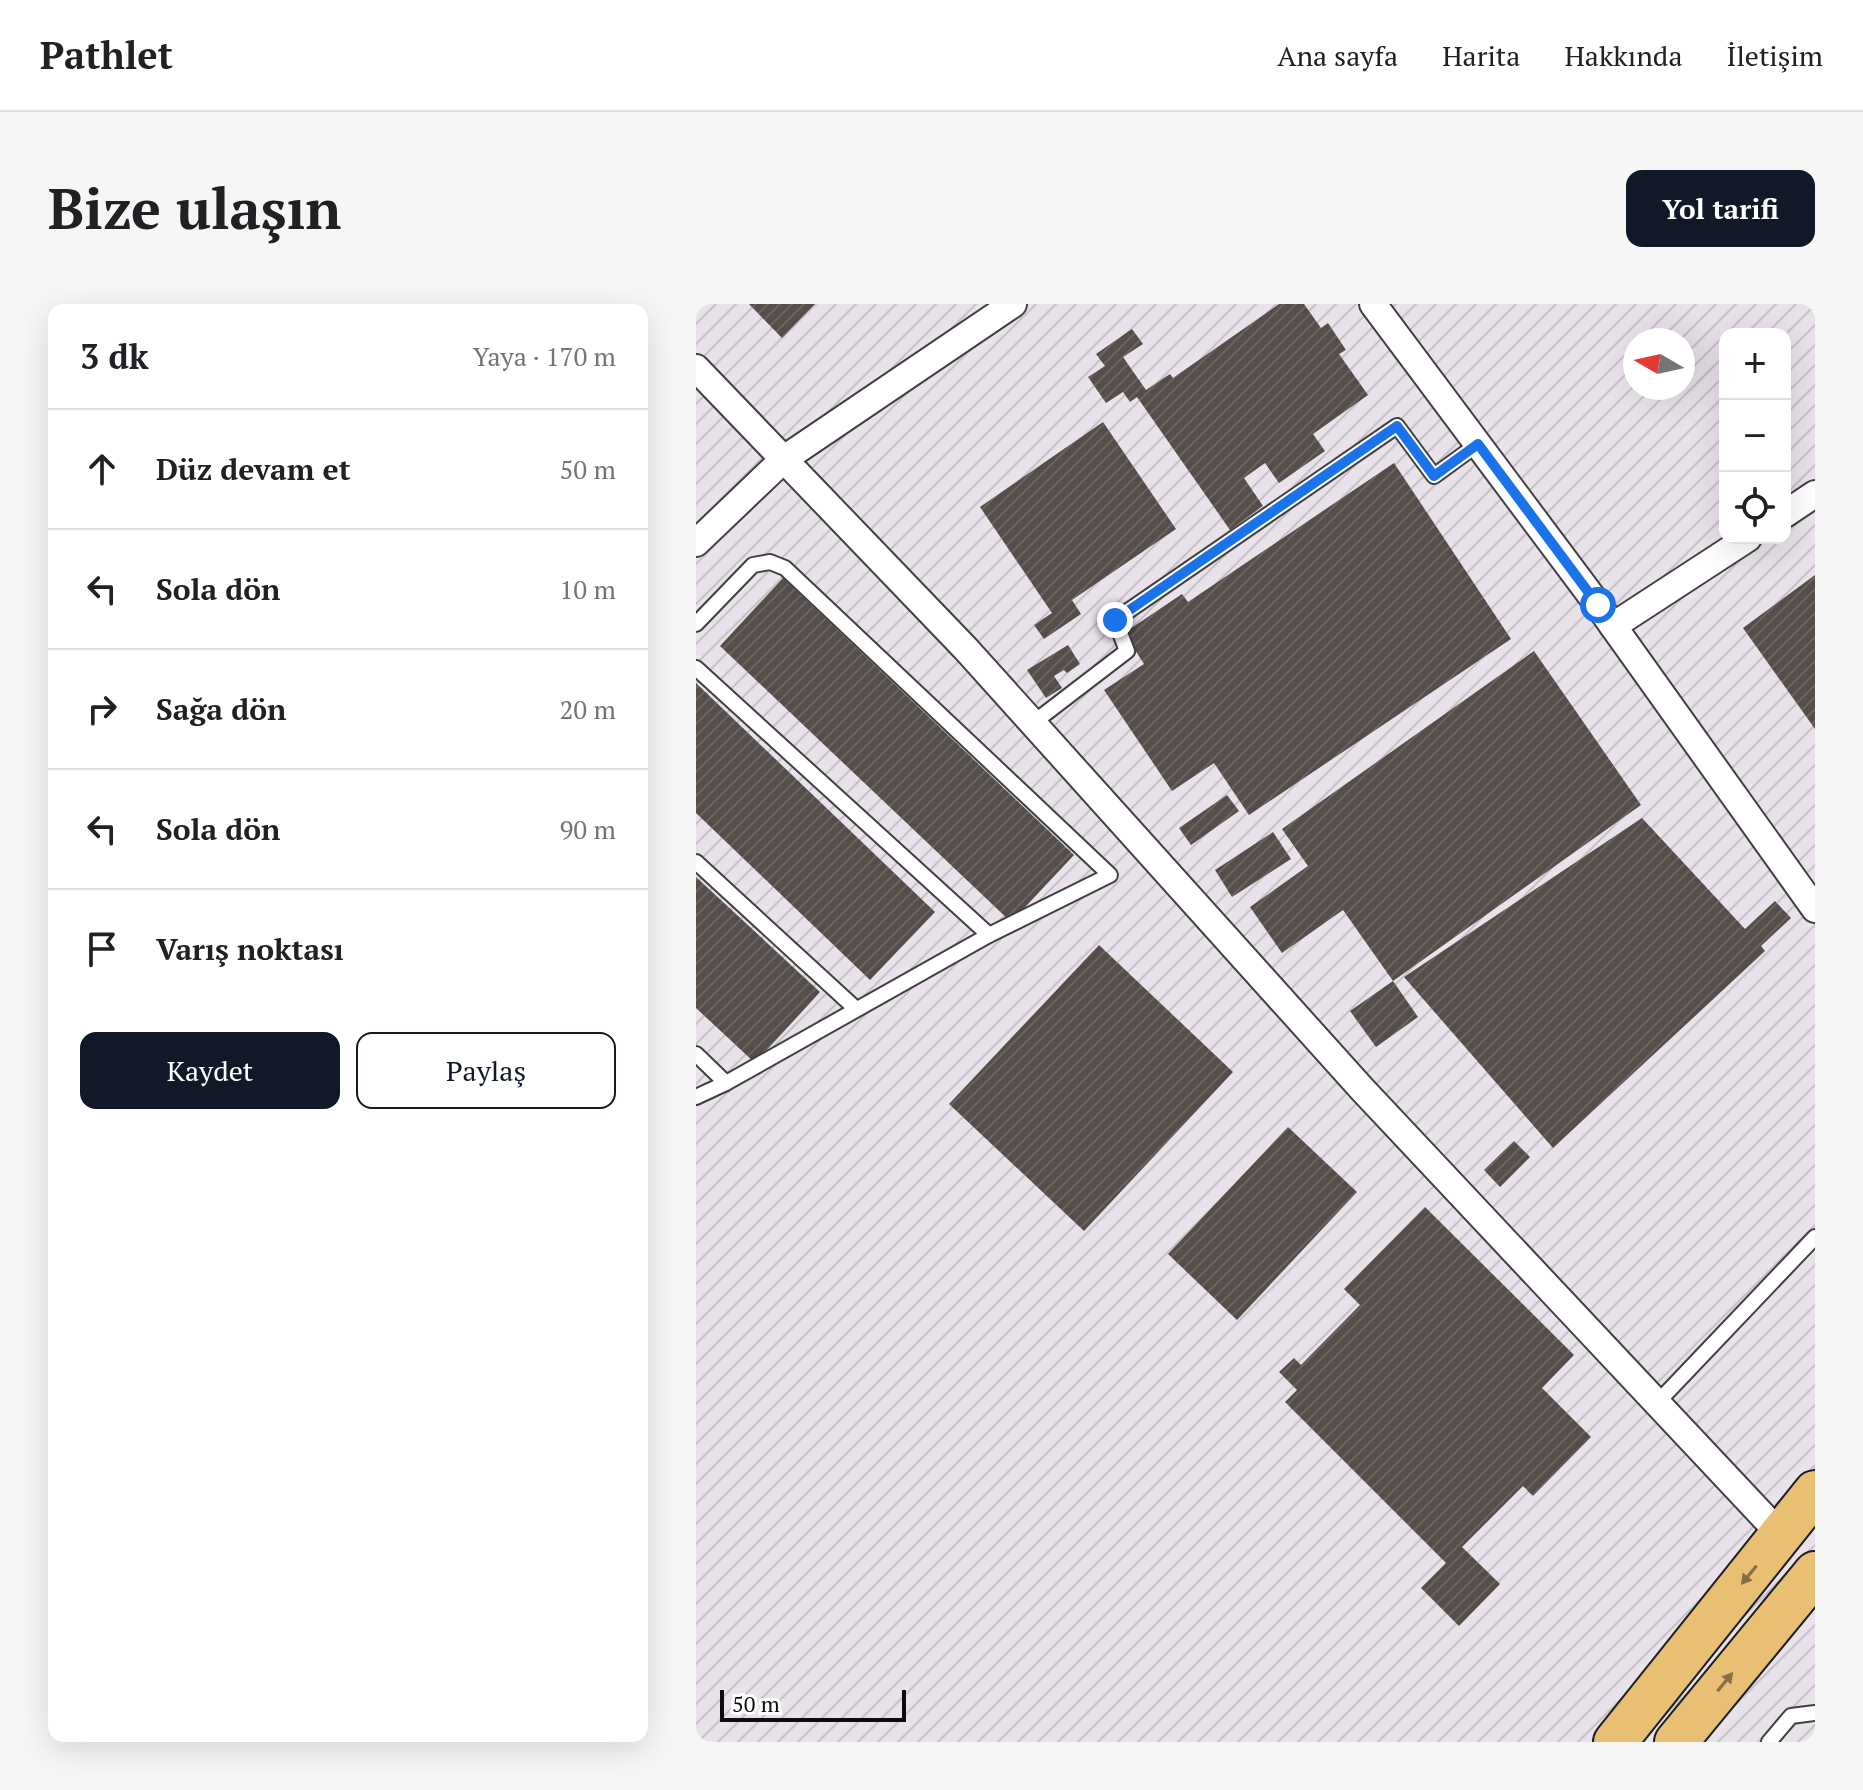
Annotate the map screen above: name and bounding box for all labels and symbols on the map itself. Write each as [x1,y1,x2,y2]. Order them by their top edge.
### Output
north arrow [1623,328,1695,400]
route start [1580,587,1616,623]
route end [1097,602,1133,638]
one-way arrow [1741,1565,1758,1585]
one-way arrow [1717,1672,1733,1692]
scale bar [720,1686,906,1722]

